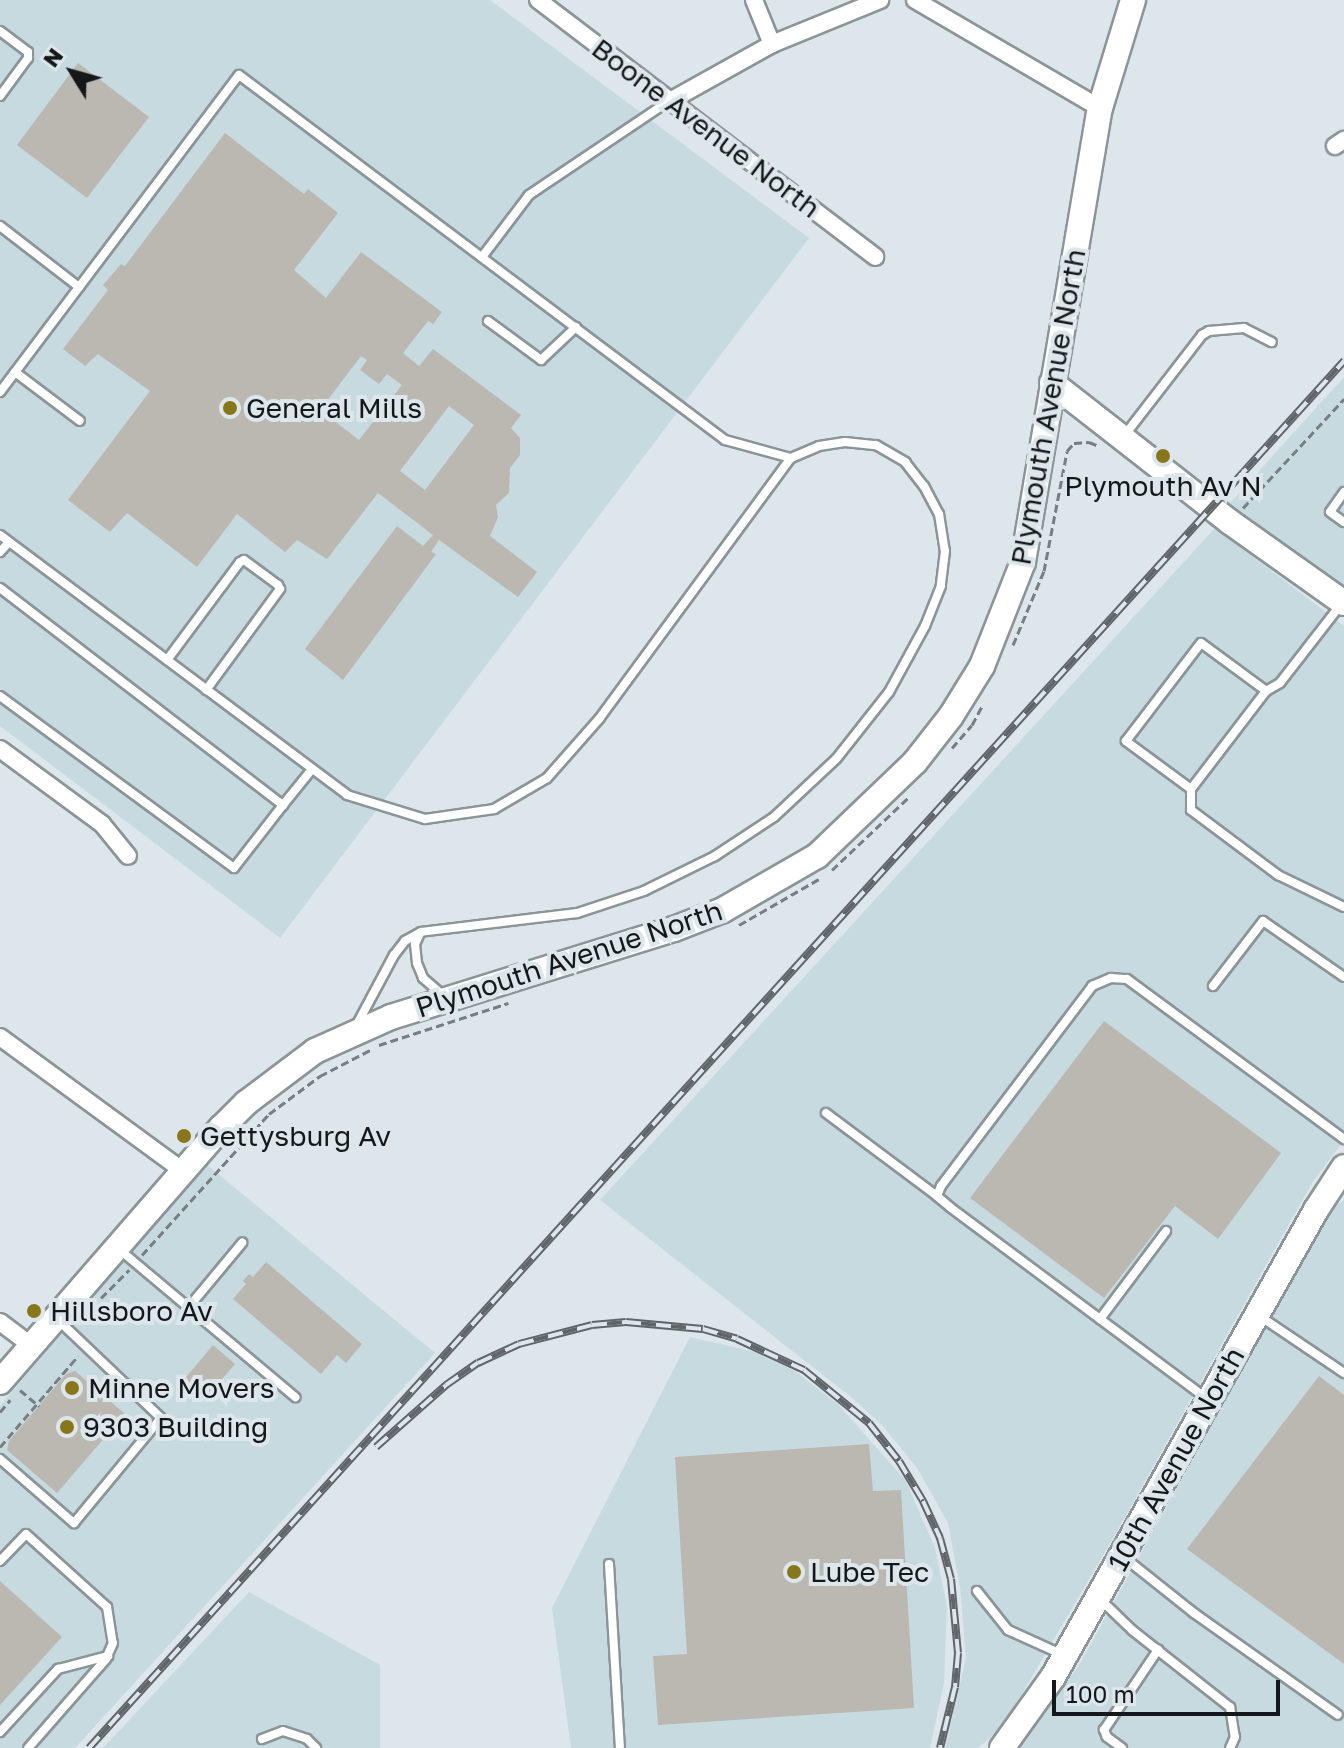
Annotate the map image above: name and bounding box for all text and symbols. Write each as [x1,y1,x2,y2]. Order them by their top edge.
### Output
street label: Boone Avenue North [585,31,827,225]
north arrow [32,32,112,112]
text: N [37,42,68,72]
street label: Plymouth Avenue North [1004,246,1092,568]
place label: General Mills [246,391,422,425]
marker: General Mills [221,399,239,417]
marker: Plymouth Av N [1154,447,1172,465]
place label: Plymouth Av N [1064,469,1262,503]
street label: Plymouth Avenue North [412,894,726,1024]
place label: Gettysburg Av [200,1119,391,1153]
marker: Gettysburg Av [175,1127,193,1145]
place label: Hillsboro Av [50,1294,213,1328]
marker: Hillsboro Av [25,1302,43,1320]
street label: 10th Avenue North [1101,1341,1251,1577]
place label: Minne Movers [88,1371,275,1405]
marker: Minne Movers [63,1379,81,1397]
place label: 9303 Building [83,1410,268,1444]
marker: 9303 Building [58,1418,76,1436]
place label: Lube Tec [810,1555,929,1589]
marker: Lube Tec [785,1563,803,1581]
scale bar [1056,1664,1284,1714]
text: 100 m [1066,1679,1135,1708]

